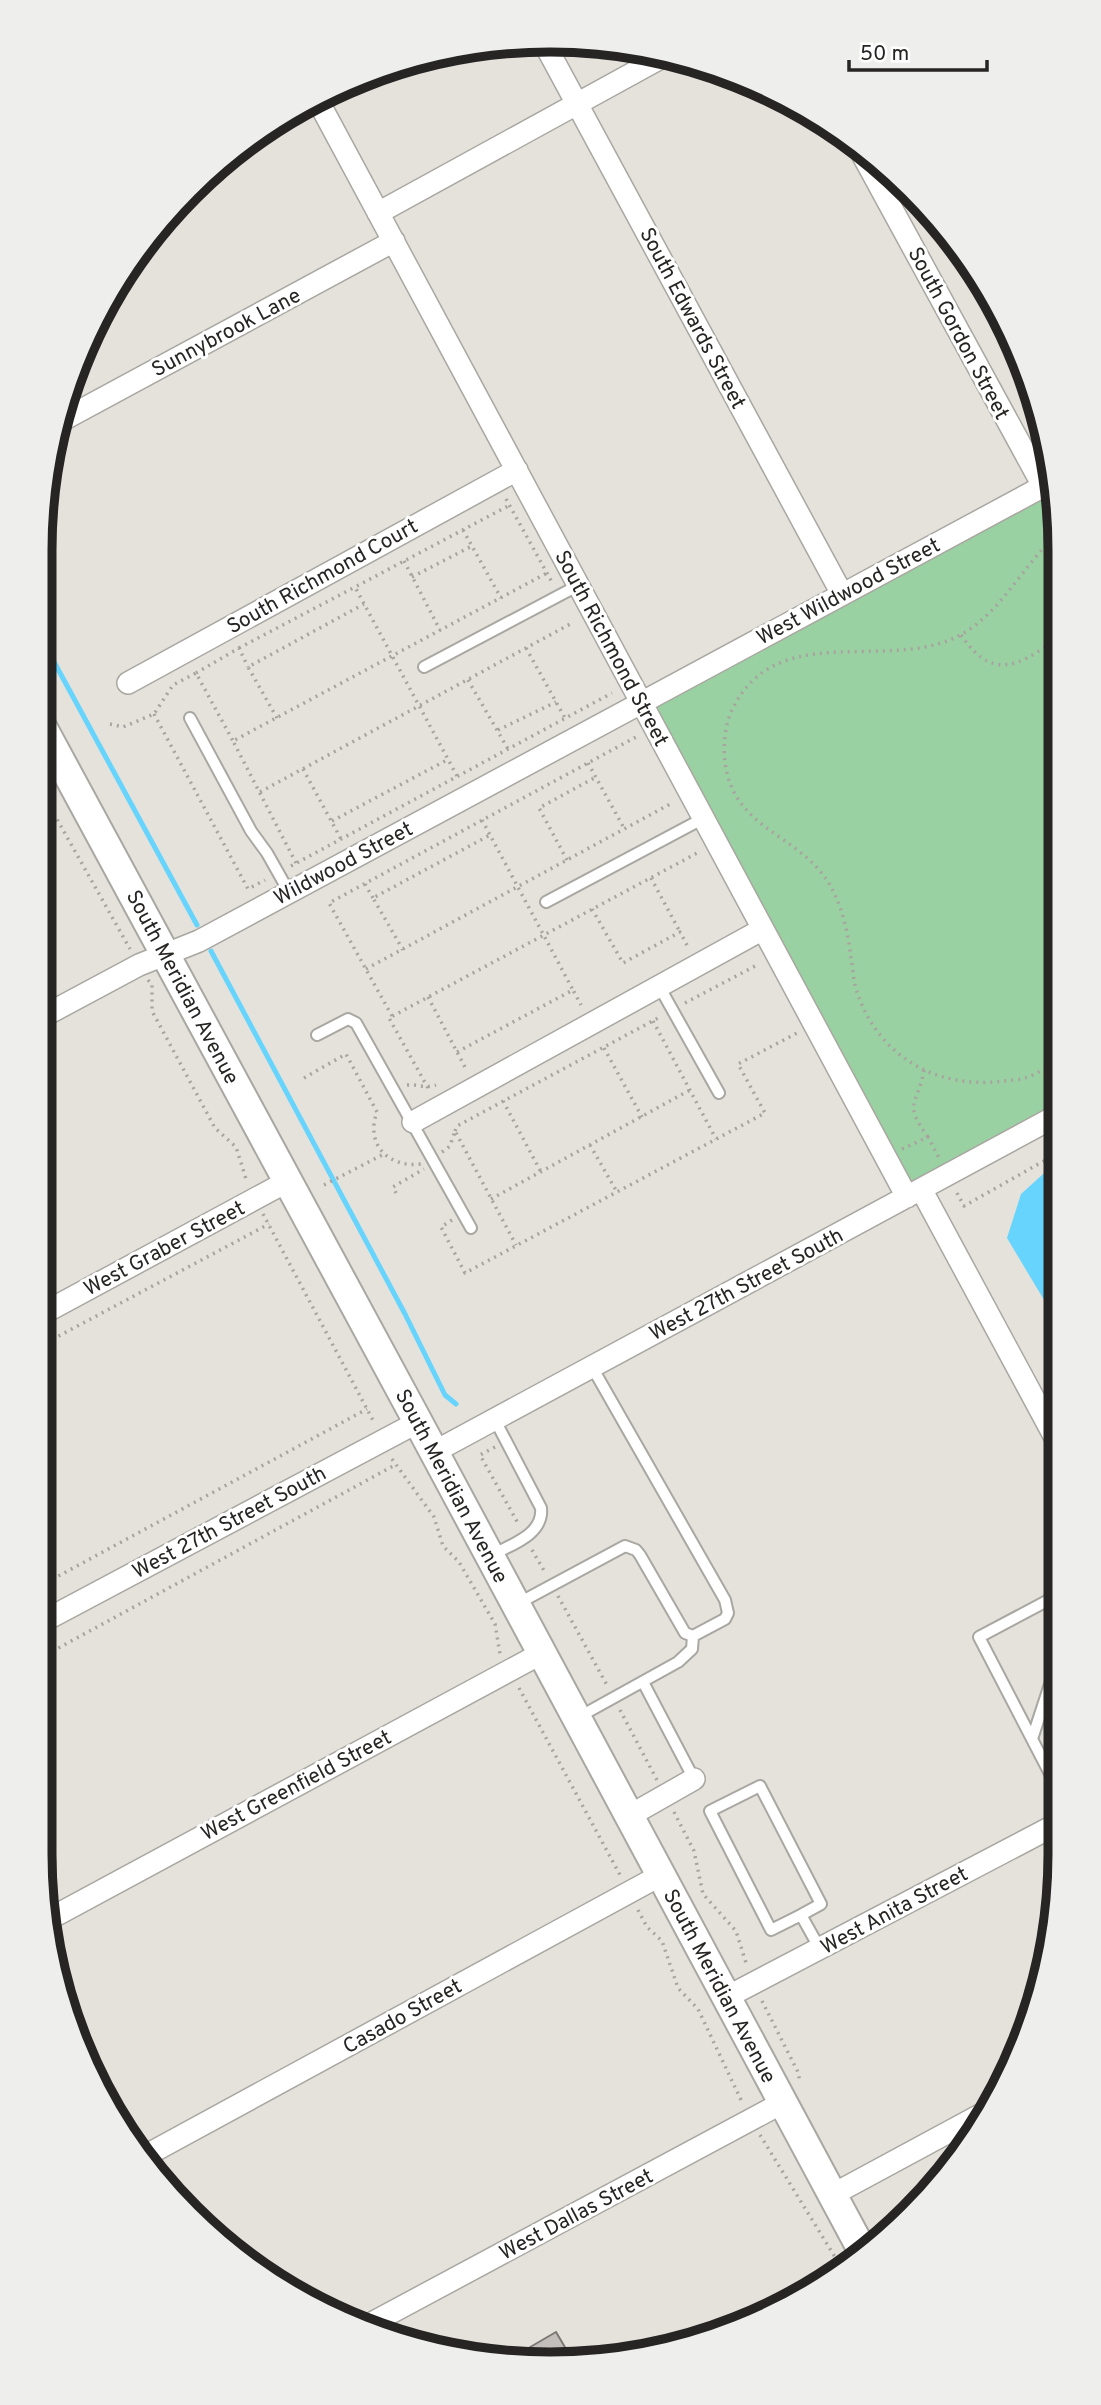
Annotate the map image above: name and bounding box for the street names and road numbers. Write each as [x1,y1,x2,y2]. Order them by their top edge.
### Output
street label: South Edwards Street [632,223,751,414]
street label: South Gordon Street [901,243,1015,425]
street label: Sunnybrook Lane [147,283,306,384]
street label: South Richmond Court [222,514,423,641]
street label: West Wildwood Street [752,532,945,652]
street label: South Richmond Street [548,546,674,751]
street label: Wildwood Street [269,816,418,912]
street label: South Meridian Avenue [119,886,244,1090]
street label: West Graber Street [80,1195,250,1303]
street label: West 27th Street South [645,1223,848,1348]
street label: South Meridian Avenue [388,1385,513,1589]
street label: West 27th Street South [128,1461,331,1586]
street label: West Greenfield Street [197,1725,396,1848]
street label: West Anita Street [816,1861,973,1961]
street label: South Meridian Avenue [656,1885,781,2089]
street label: Casado Street [338,1974,467,2061]
street label: West Dallas Street [495,2163,658,2267]

